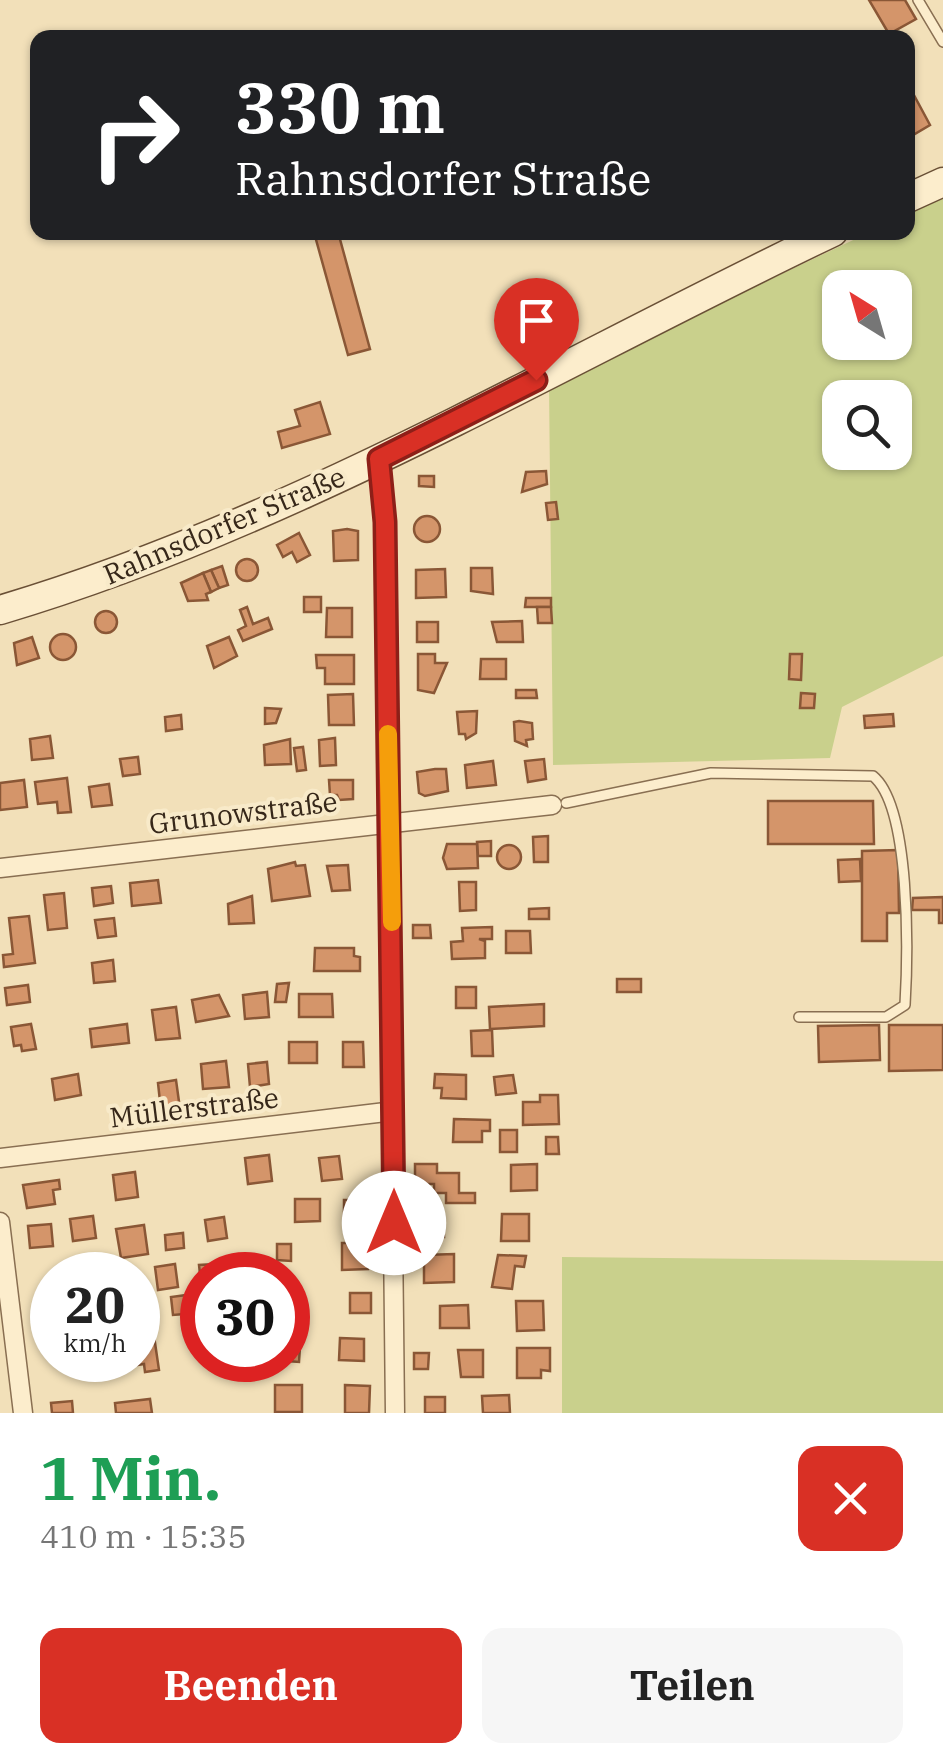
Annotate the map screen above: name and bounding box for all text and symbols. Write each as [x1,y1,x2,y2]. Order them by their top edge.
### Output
text: 330 m [235,61,445,152]
icon: right [70,70,200,200]
text: Rahnsdorfer Straße [235,149,651,207]
north arrow [822,270,912,360]
map controls [822,270,912,470]
pin [494,278,579,381]
icon: arrive [509,293,564,348]
button: search [822,380,912,470]
street label: Rahnsdorfer Straße [98,457,350,593]
street label: Grunowstraße [147,782,339,842]
street label: Müllerstraße [107,1078,281,1136]
position arrow [342,1171,446,1275]
speed limit sign: 30 [180,1252,310,1382]
text: 20 [65,1272,125,1337]
text: km/h [63,1326,127,1359]
text: 1 Min. [40,1438,221,1517]
button: close [798,1446,903,1551]
text: 410 m · 15:35 [40,1515,247,1557]
button: Beenden [40,1628,462,1743]
button: Teilen [482,1628,903,1743]

